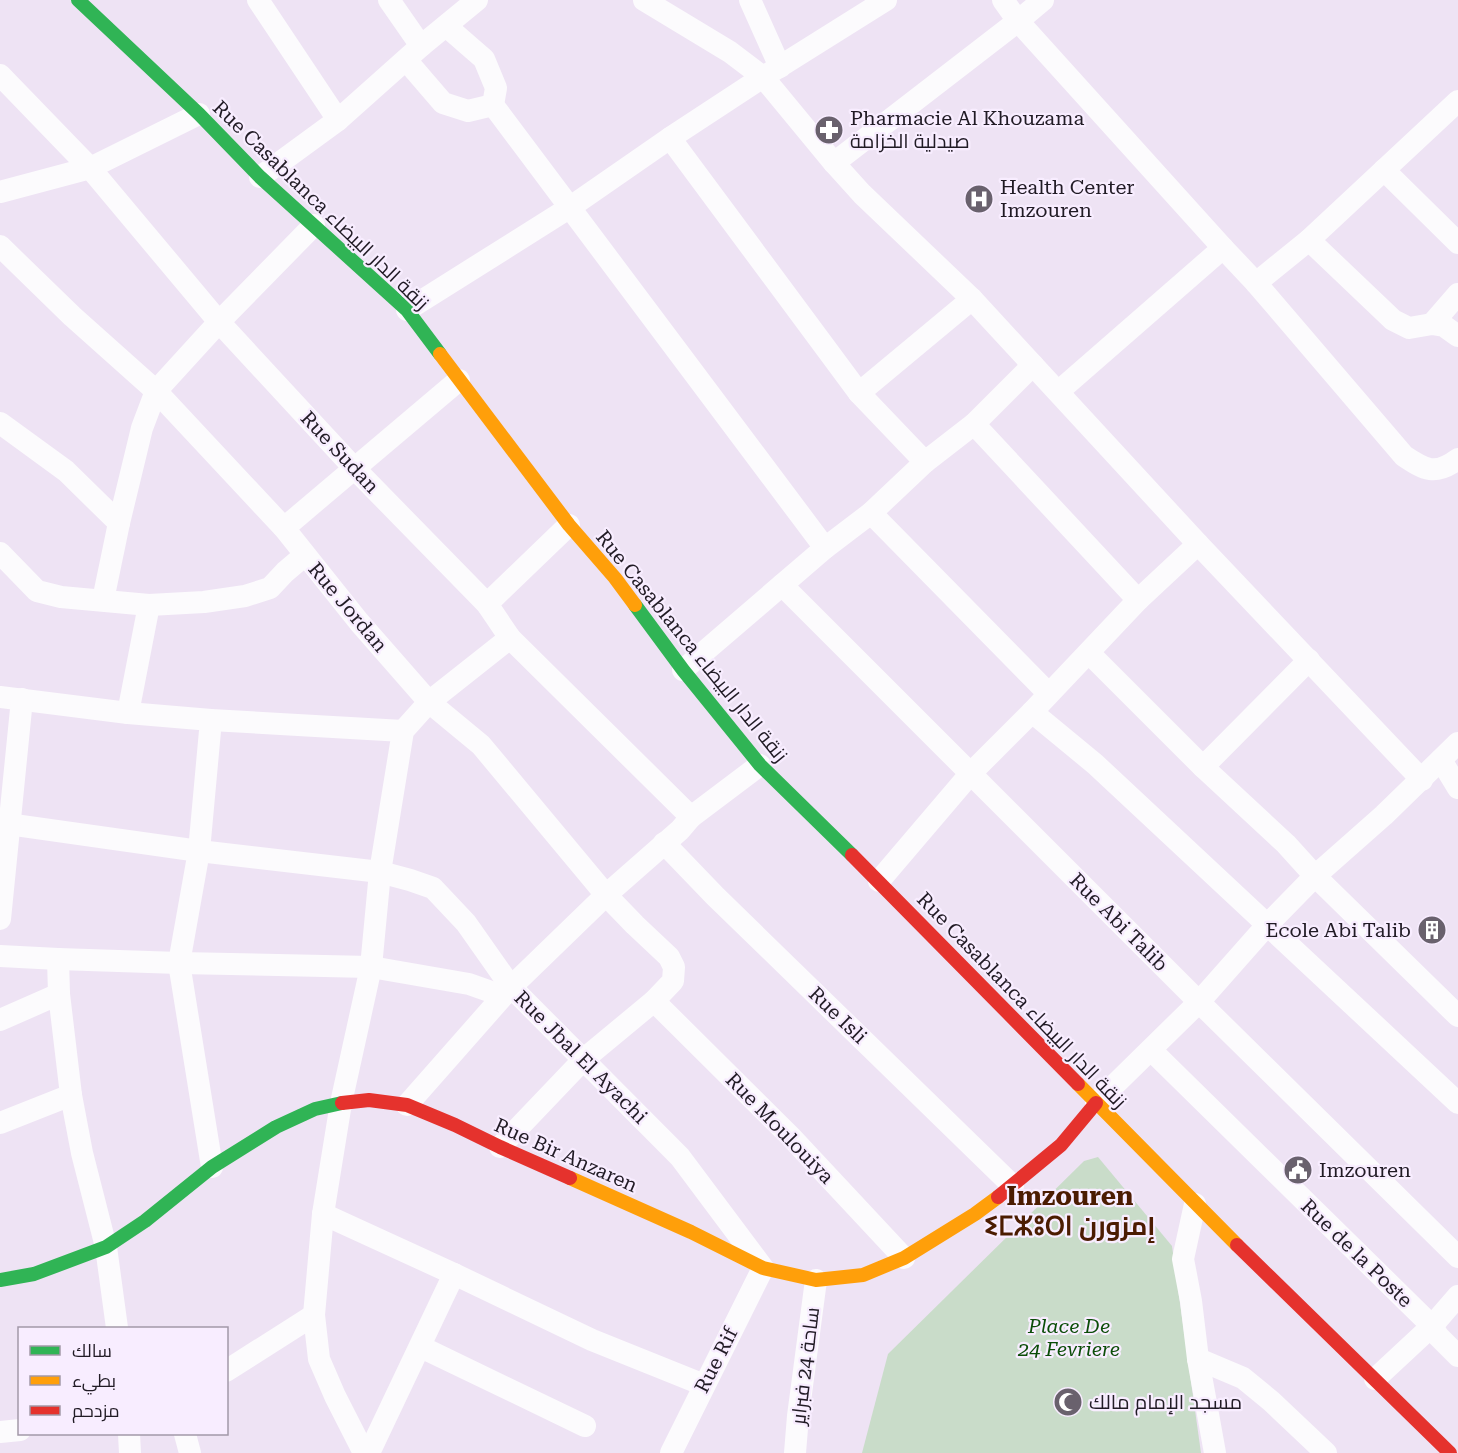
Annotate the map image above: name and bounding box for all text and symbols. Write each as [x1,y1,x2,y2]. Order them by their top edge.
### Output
street label: Rue Casablanca زنقة الدار البيضاء [208,95,434,315]
place label: Pharmacie Al Khouzama صيدلية الخزامة [850,106,1084,153]
pharmacy icon: Pharmacie Al Khouzama صيدلية الخزامة [813,114,845,146]
place label: Health Center Imzouren [1000,175,1135,222]
hospital icon: Health Center Imzouren [963,183,995,215]
street label: Rue Sudan [296,406,384,498]
street label: Rue Casablanca زنقة الدار البيضاء [591,525,793,767]
street label: Rue Jordan [303,557,393,657]
street label: Rue Abi Talib [1065,868,1173,976]
street label: Rue Casablanca زنقة الدار البيضاء [912,887,1132,1113]
building icon: Ecole Abi Talib [1416,914,1448,946]
place label: Ecole Abi Talib [1265,918,1411,942]
street label: Rue Isli [804,982,872,1048]
street label: Rue Jbal El Ayachi [510,986,652,1128]
street label: Rue Moulouiya [721,1067,839,1189]
street label: Rue Bir Anzaren [491,1113,641,1197]
public building icon: Imzouren [1282,1154,1314,1186]
place label: Imzouren [1319,1158,1411,1182]
district label: Imzouren ⵉⵎⵣⵓⵔⵏ إمزورن [985,1181,1155,1243]
street label: Rue de la Poste [1296,1194,1418,1312]
street label: ساحة 24 فبراير [786,1306,824,1427]
park label: Place De 24 Fevriere [1017,1314,1120,1361]
street label: Rue Rif [689,1322,743,1397]
legend [18,1327,228,1435]
text: سالك [72,1340,112,1361]
text: بطيء [72,1370,116,1395]
mosque icon: مسجد الإمام مالك [1052,1386,1084,1418]
place label: مسجد الإمام مالك [1089,1390,1242,1416]
text: مزدحم [72,1400,120,1423]

